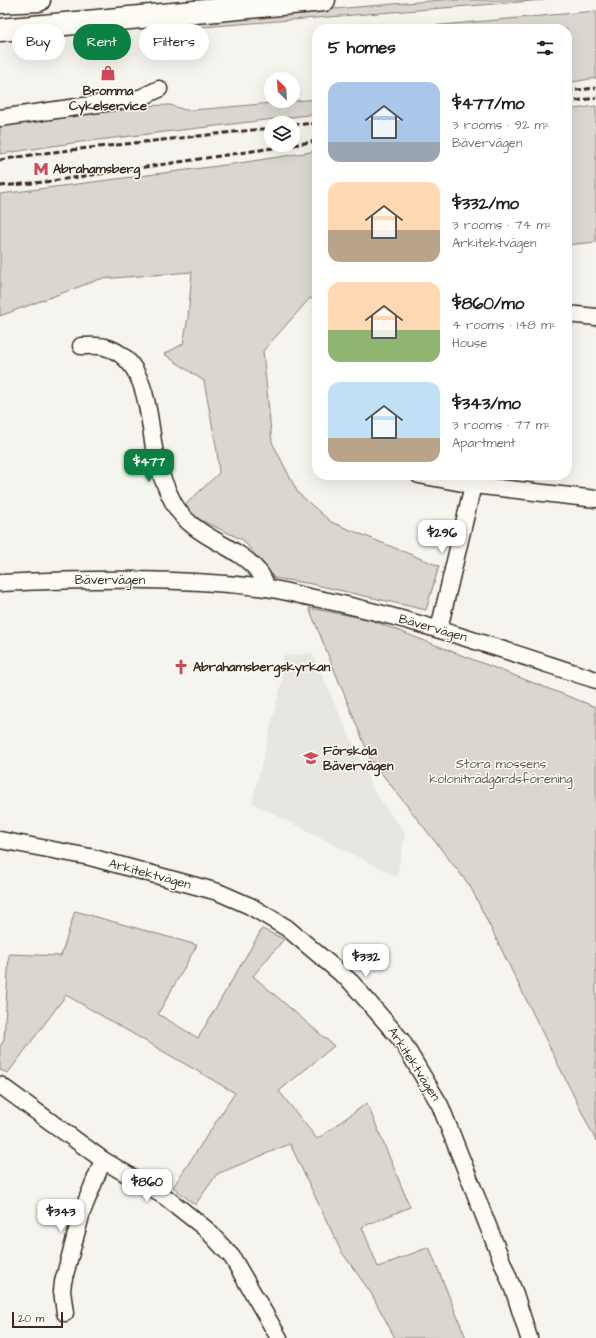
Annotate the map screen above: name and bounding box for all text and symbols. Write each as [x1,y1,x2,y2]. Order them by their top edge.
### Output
chip: Buy [12,24,65,60]
chip: Rent [73,24,131,60]
chip: Filters [139,24,209,60]
text: 5 homes [328,36,396,60]
icon: filters [534,37,556,59]
shop icon: Bromma Cykelservice [99,64,117,82]
north arrow [264,72,300,108]
map controls [264,72,300,152]
place label: Bromma Cykelservice [69,82,147,116]
text: $477/mo [452,92,524,116]
icon: home [360,98,408,146]
button: layers [264,116,300,152]
text: 3 rooms · 92 m² [452,116,550,134]
text: Bävervägen [452,134,522,152]
metro station icon: Abrahamsberg [32,160,50,178]
place label: Abrahamsberg [53,160,141,180]
text: $332/mo [452,192,519,216]
icon: home [360,198,408,246]
text: 3 rooms · 74 m² [452,216,552,234]
text: Arkitektvägen [452,234,537,252]
text: $860/mo [452,292,524,316]
icon: home [360,298,408,346]
text: 4 rooms · 148 m² [452,316,556,334]
text: House [452,334,487,352]
text: $343/mo [452,392,521,416]
icon: home [360,398,408,446]
text: 3 rooms · 77 m² [452,416,551,434]
text: Apartment [452,434,516,452]
pin: $477 [125,449,173,483]
text: $477 [133,453,165,471]
pin: $296 [418,520,466,554]
text: $296 [427,524,457,542]
street label: Bävervägen [75,571,146,590]
street label: Bävervägen [396,610,470,647]
church icon: Abrahamsbergskyrkan [172,658,190,676]
place label: Abrahamsbergskyrkan [193,658,331,678]
place label: Förskola Bävervägen [323,742,394,777]
school or university icon: Förskola Bävervägen [302,749,320,767]
park label: Stora mossens koloniträdgårdsförening [429,755,573,789]
street label: Arkitektvägen [107,854,194,895]
pin: $332 [342,944,390,978]
text: $332 [352,948,380,966]
street label: Arkitektvägen [383,1024,445,1105]
pin: $860 [123,1169,171,1203]
text: $860 [131,1173,163,1191]
pin: $343 [37,1199,85,1233]
text: $343 [46,1203,76,1221]
scale bar [12,1310,63,1329]
text: 20 m [18,1311,44,1326]

